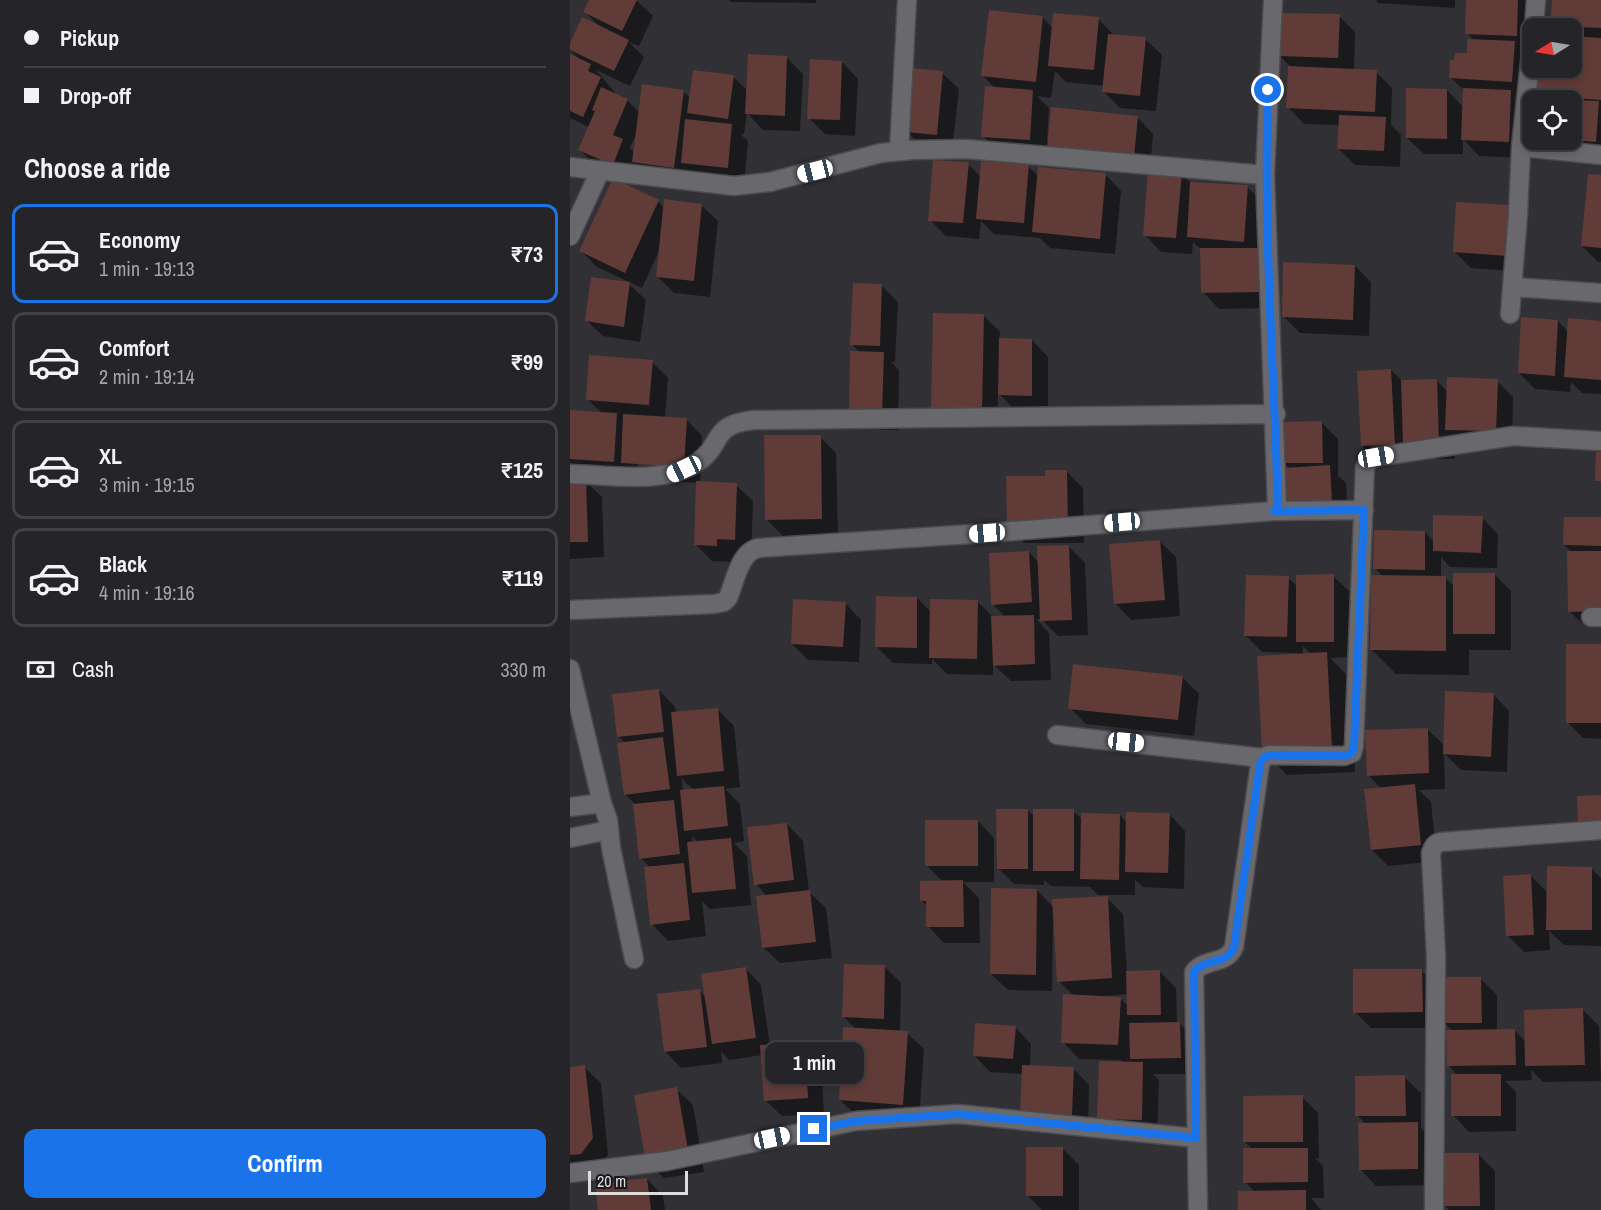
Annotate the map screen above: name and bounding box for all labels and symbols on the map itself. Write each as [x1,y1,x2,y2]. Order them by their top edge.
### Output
north arrow [1522,18,1582,78]
route start [1254,76,1281,103]
car [795,158,835,184]
car [1357,445,1395,469]
car [664,453,704,485]
car [1103,511,1141,533]
car [968,523,1006,543]
car [1107,731,1145,753]
callout: 1 min [764,1042,864,1084]
route end [800,1115,827,1142]
car [753,1125,791,1151]
scale bar [588,1168,688,1196]

